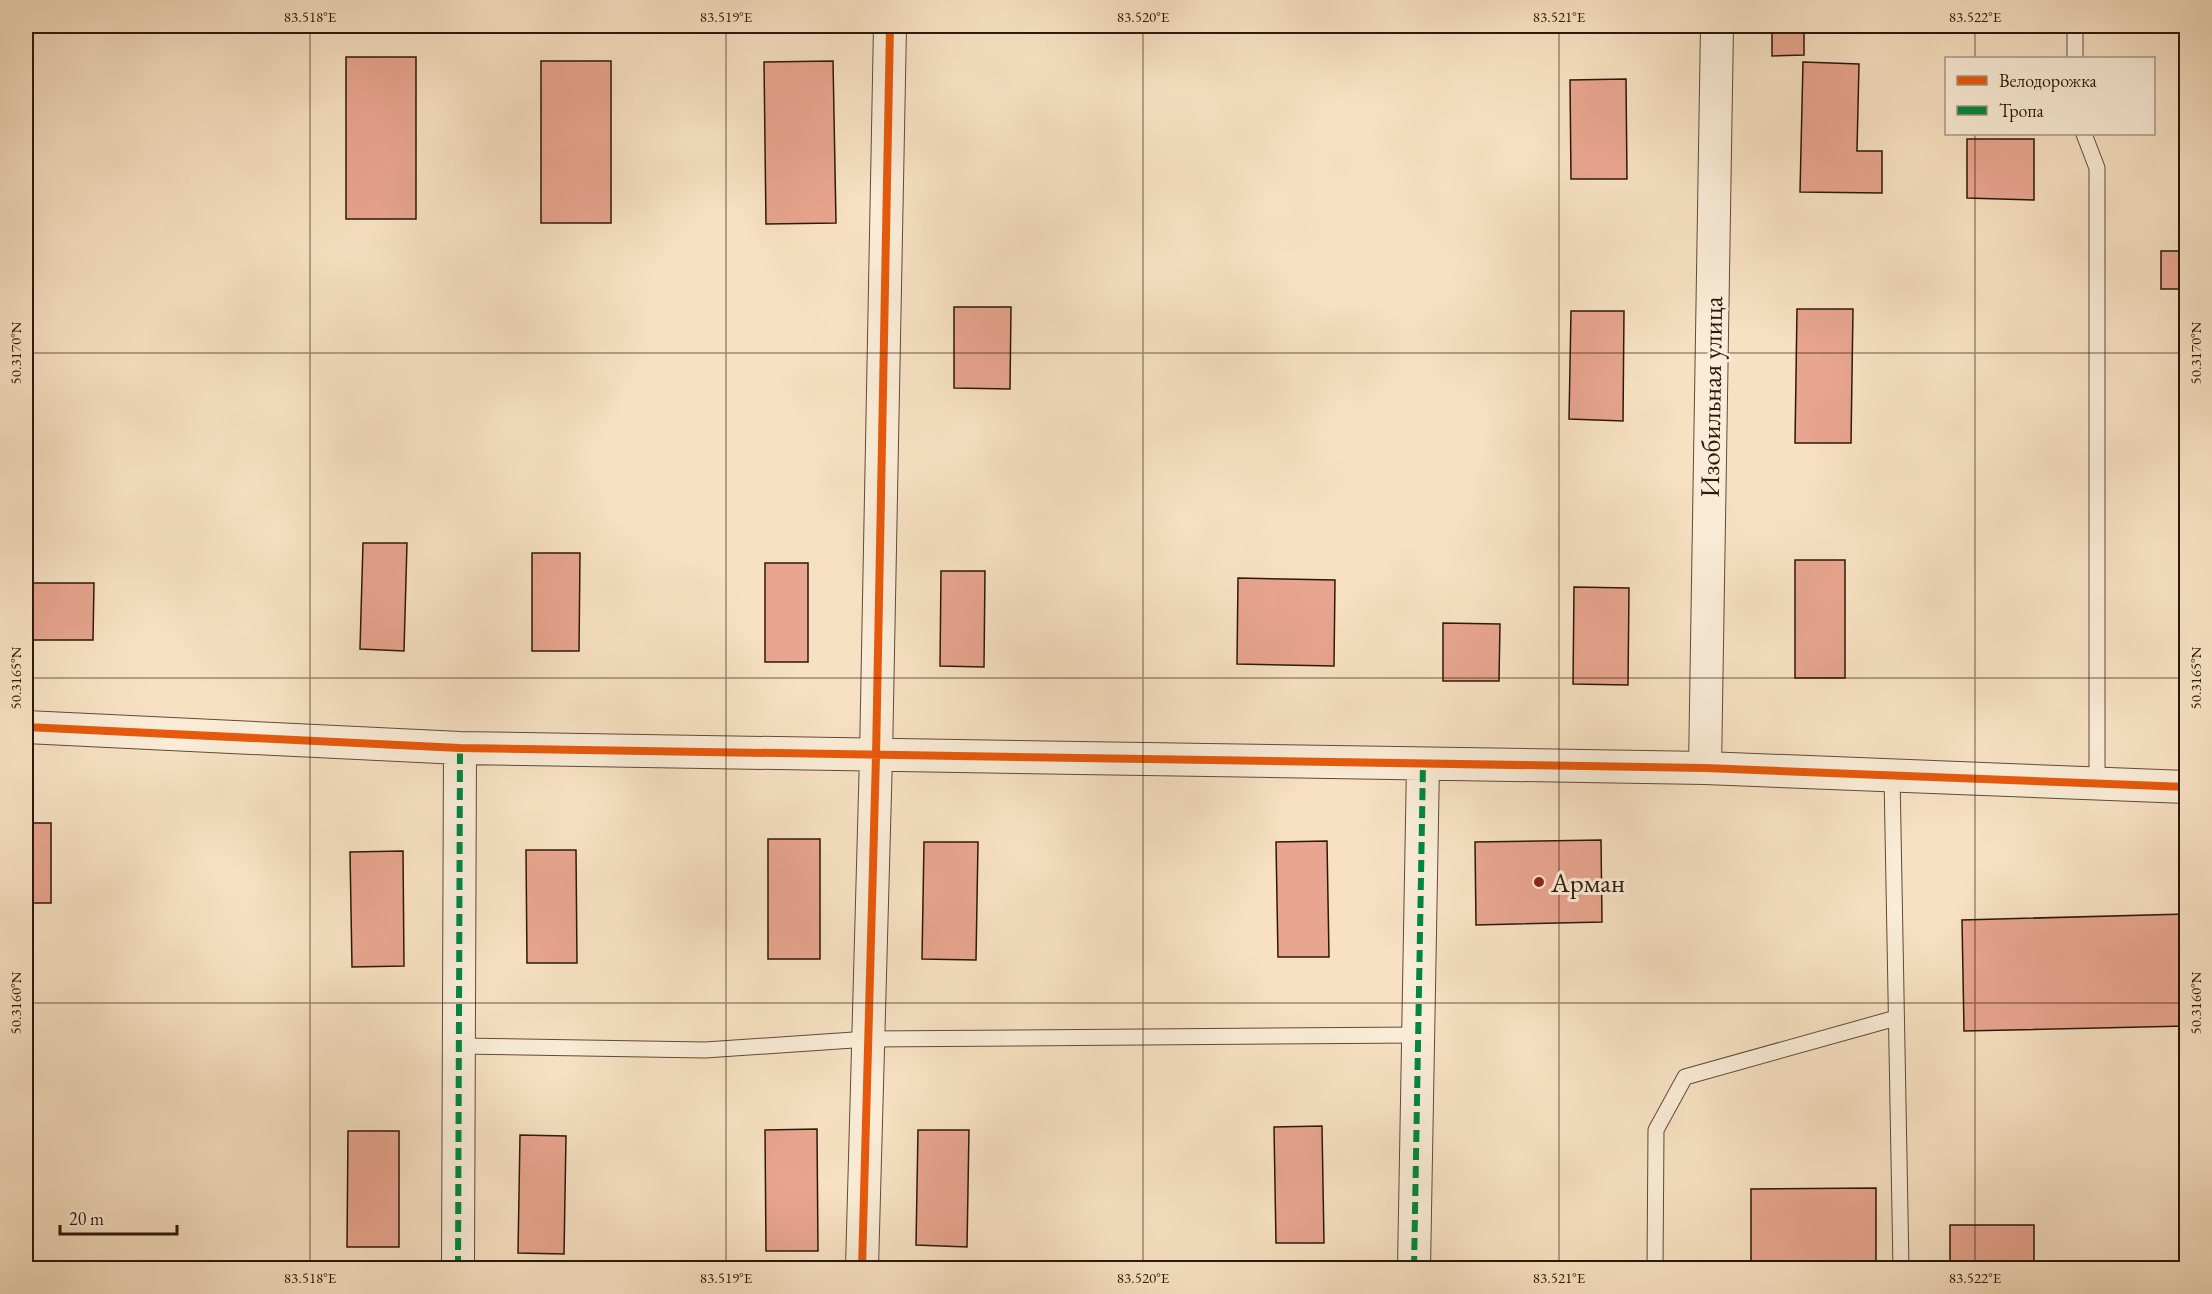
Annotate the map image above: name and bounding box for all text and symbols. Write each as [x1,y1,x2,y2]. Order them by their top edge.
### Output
text: 83.518°E [284,7,337,26]
text: 83.519°E [700,7,753,26]
text: 83.520°E [1117,7,1170,26]
text: 83.521°E [1533,7,1586,26]
text: 83.522°E [1949,7,2002,26]
legend [1945,57,2155,135]
text: Велодорожка [1999,69,2098,92]
text: Тропа [1999,99,2045,122]
street label: Изобильная улица [1692,296,1730,498]
text: 50.3170°N [6,321,25,384]
text: 50.3170°N [2186,321,2205,384]
text: 50.3165°N [6,646,25,709]
text: 50.3165°N [2186,646,2205,709]
place label: Арман [1550,865,1625,900]
marker: Арман [1532,875,1546,889]
text: 50.3160°N [6,971,25,1034]
text: 50.3160°N [2186,971,2205,1034]
scale bar [60,1198,177,1236]
text: 20 m [69,1207,104,1230]
text: 83.518°E [284,1268,337,1287]
text: 83.519°E [700,1268,753,1287]
text: 83.520°E [1117,1268,1170,1287]
text: 83.521°E [1533,1268,1586,1287]
text: 83.522°E [1949,1268,2002,1287]

